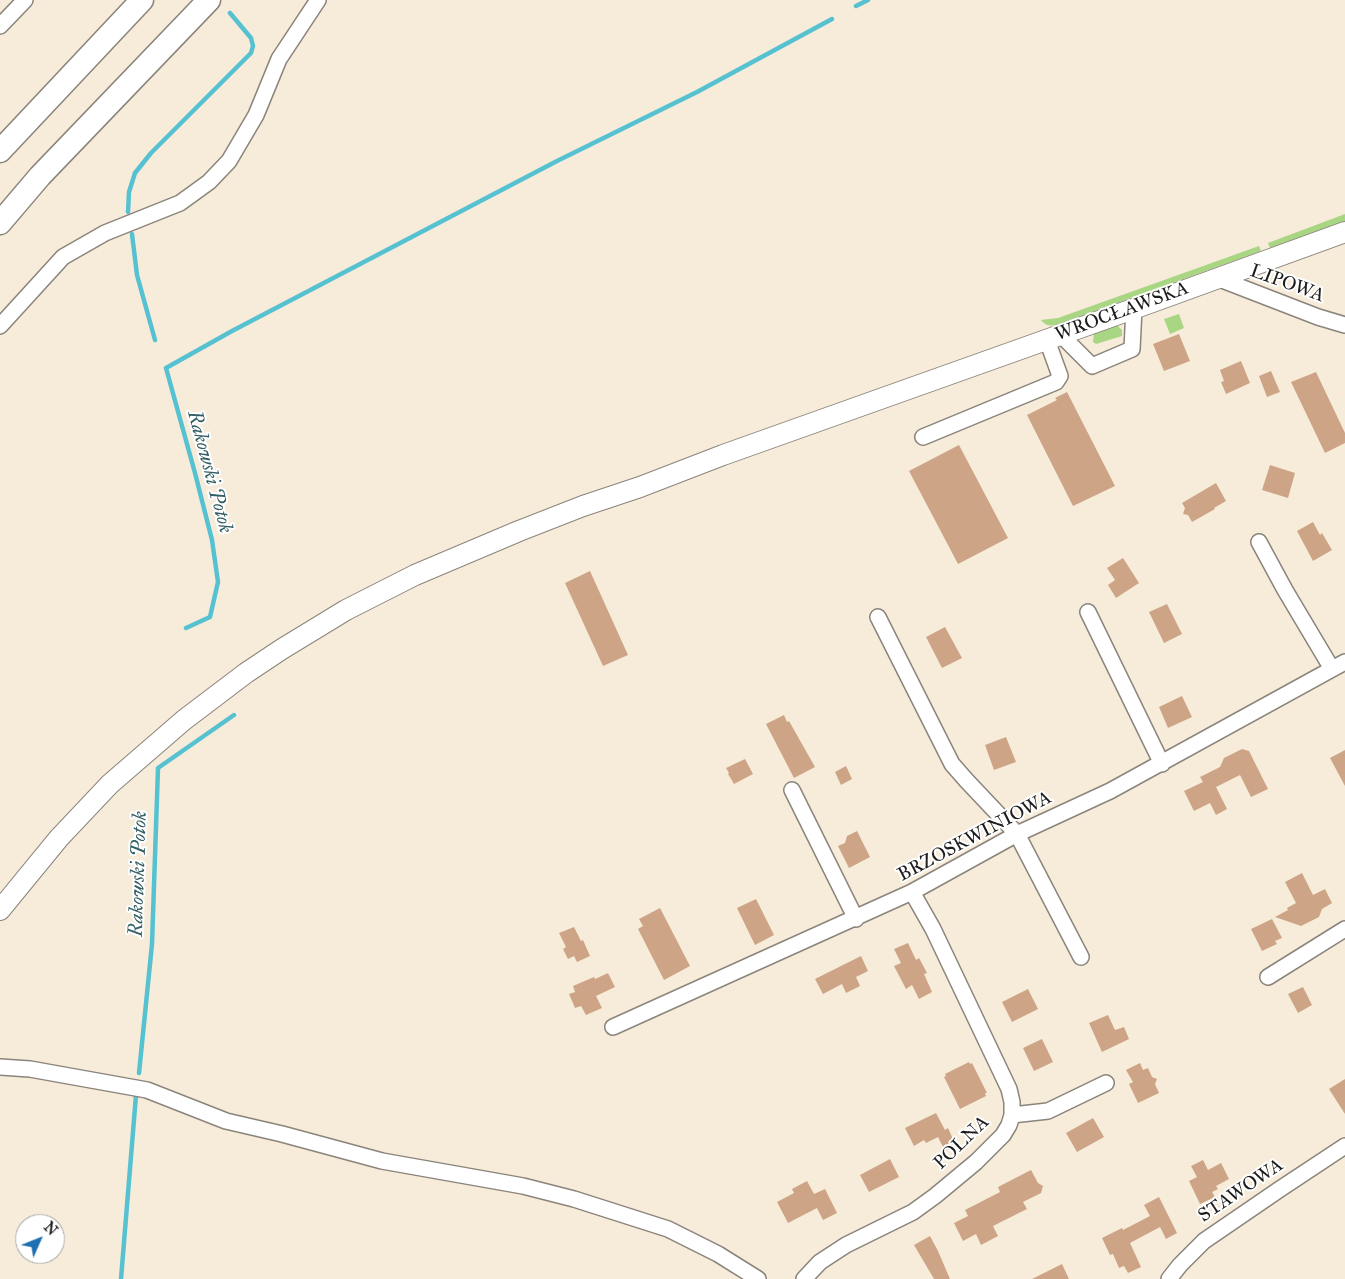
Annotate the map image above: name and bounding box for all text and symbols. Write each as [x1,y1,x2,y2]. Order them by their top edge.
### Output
street label: LIPOWA [1247,260,1327,308]
street label: WROCŁAWSKA [1052,277,1192,347]
water label: Rakowski Potok [181,408,237,536]
street label: BRZOSKWINIOWA [894,787,1056,887]
water label: Rakowski Potok [125,811,153,937]
street label: POLNA [930,1111,994,1175]
street label: STAWOWA [1194,1154,1288,1228]
north arrow [15,1214,65,1264]
text: N [40,1219,61,1239]

